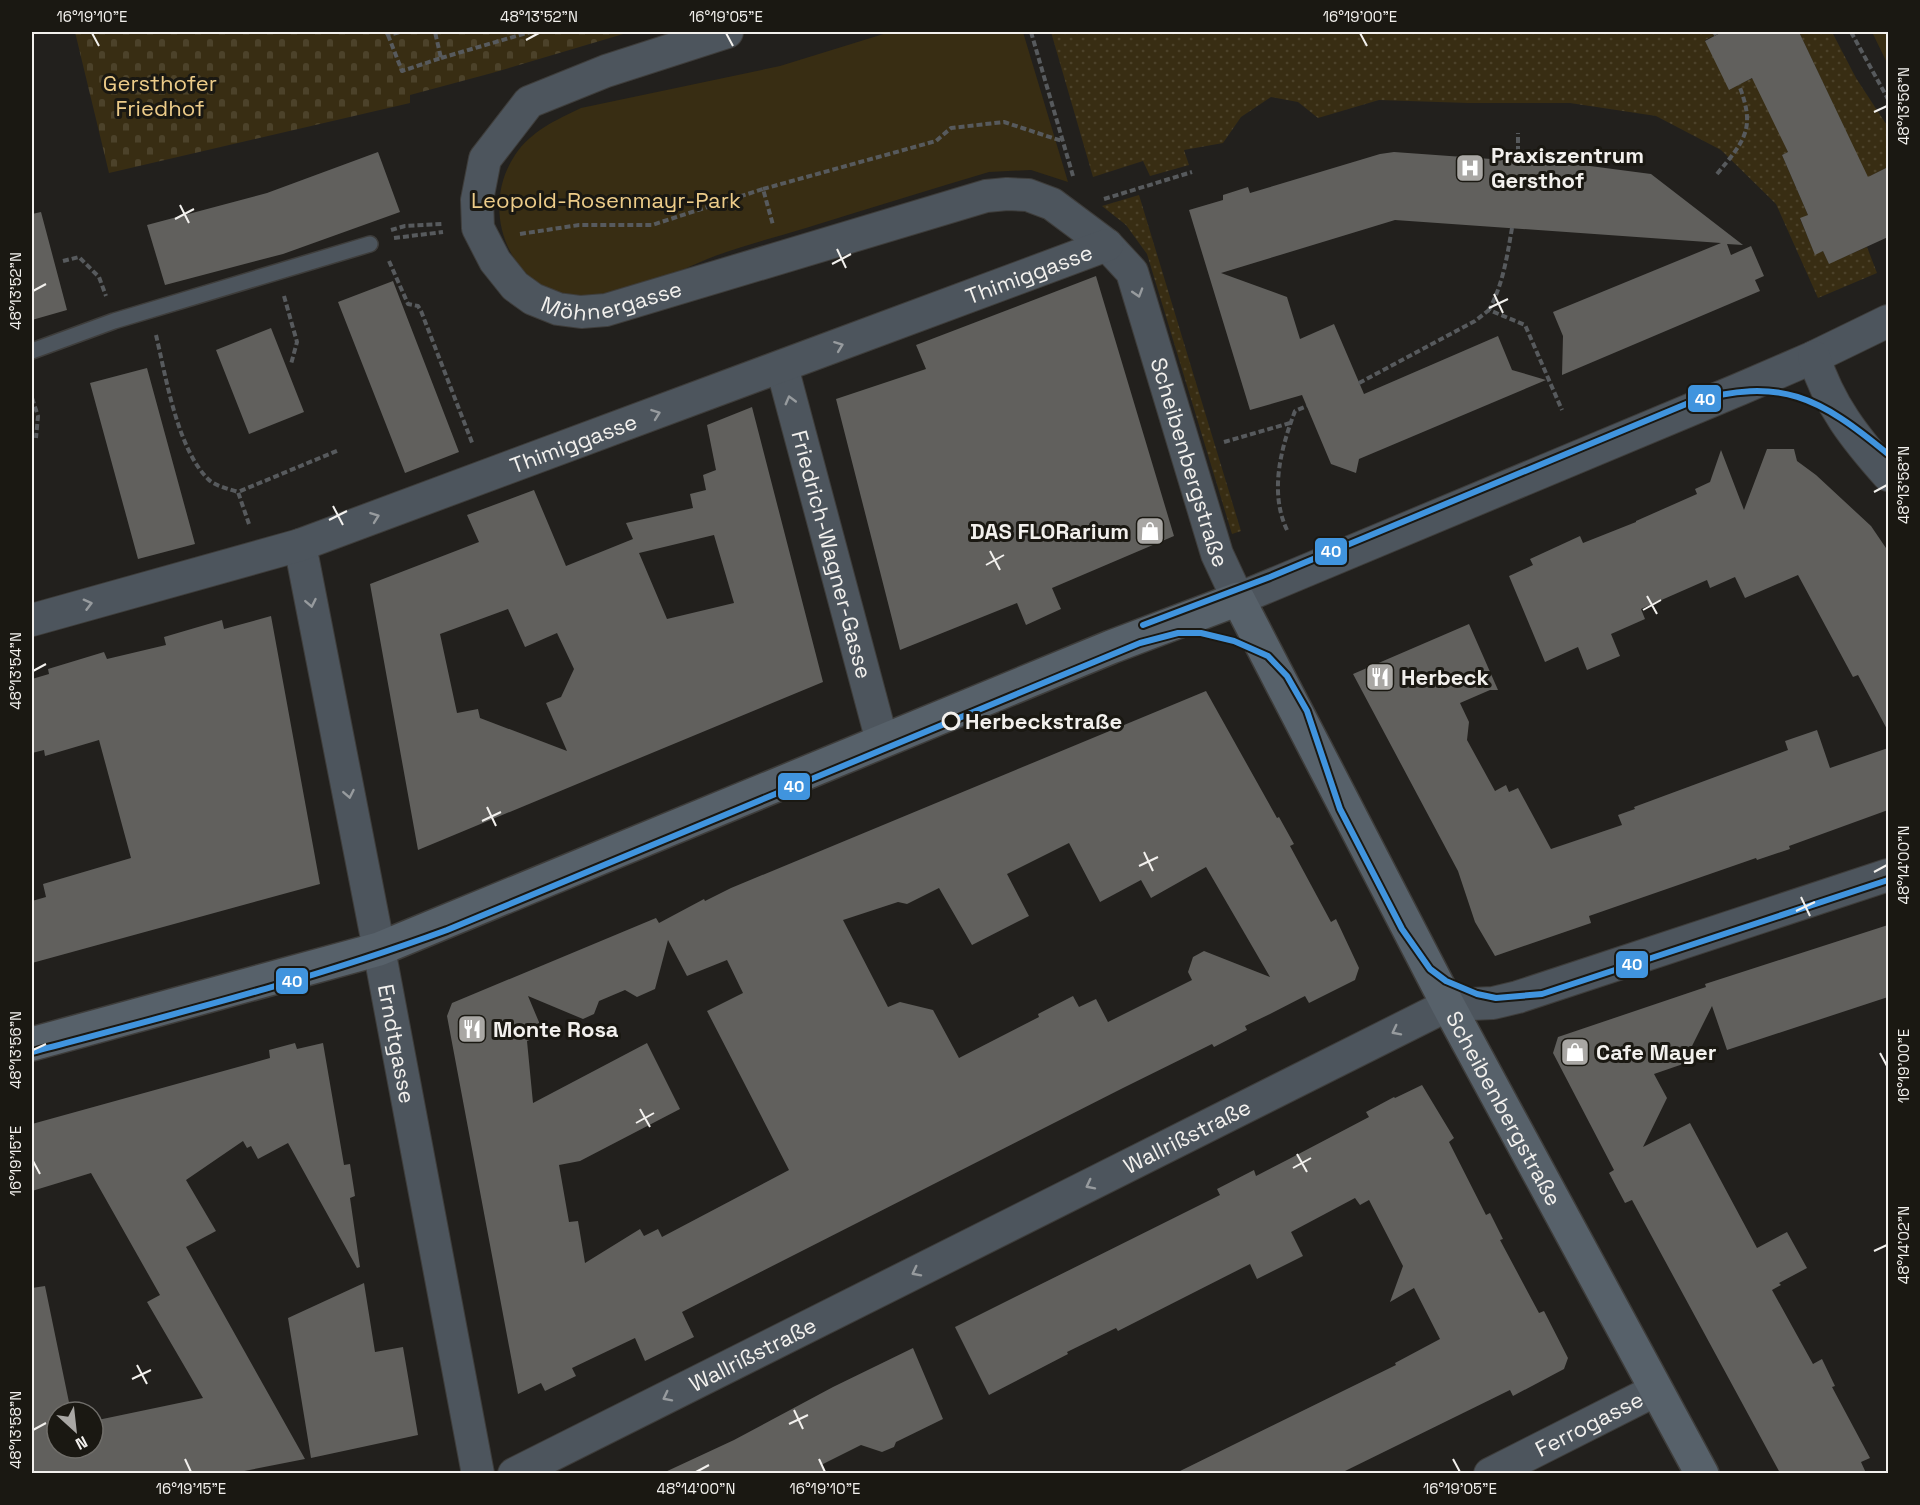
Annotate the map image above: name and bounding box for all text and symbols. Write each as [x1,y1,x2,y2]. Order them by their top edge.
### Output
text: 16°19'10"E [56,7,128,26]
text: 48°13'52"N [500,7,578,26]
text: 16°19'05"E [689,7,763,26]
text: 16°19'00"E [1323,7,1397,26]
text: 48°13'56"N [1894,67,1913,145]
park label: Gersthofer Friedhof [103,69,217,122]
place label: Praxiszentrum Gersthof [1491,141,1644,194]
hospital icon: Praxiszentrum Gersthof [1454,152,1486,184]
park label: Leopold-Rosenmayr-Park [471,186,741,214]
street label: Thimiggasse [962,238,1096,310]
text: 48°13'52"N [6,252,25,330]
street label: Möhnergasse [537,274,685,327]
one-way arrow [1131,287,1143,298]
one-way arrow [833,340,844,353]
street label: Scheibenbergstraße [1145,354,1235,572]
line badge: 40 [1687,384,1722,413]
text: 40 [1695,389,1715,410]
one-way arrow [785,395,798,405]
street label: Thimiggasse [506,407,641,480]
one-way arrow [650,408,661,421]
street label: Friedrich-Wagner-Gasse [786,427,879,682]
text: 48°13'58"N [1894,446,1913,524]
one-way arrow [369,512,380,525]
shop icon: DAS FLORarium [1134,515,1166,547]
place label: DAS FLORarium [970,517,1129,545]
line badge: 40 [1314,537,1348,566]
text: 40 [1321,541,1341,562]
one-way arrow [304,597,317,607]
one-way arrow [82,599,93,611]
text: 48°13'54"N [6,632,25,710]
restaurant icon: Herbeck [1364,661,1396,693]
place label: Herbeck [1401,663,1489,691]
place label: Herbeckstraße [965,707,1122,735]
marker: Herbeckstraße [942,712,960,730]
line badge: 40 [777,772,811,801]
text: 40 [784,776,804,797]
one-way arrow [342,789,355,799]
text: 48°14'00"N [1894,826,1913,904]
line badge: 40 [1615,950,1649,979]
text: 40 [1622,954,1642,975]
line badge: 40 [275,967,309,995]
text: 40 [282,971,302,992]
street label: Erndtgasse [372,982,422,1106]
street label: Scheibenbergstraße [1440,1006,1568,1211]
text: 48°13'56"N [6,1011,25,1089]
restaurant icon: Monte Rosa [456,1013,488,1045]
place label: Monte Rosa [493,1015,619,1043]
one-way arrow [1391,1024,1402,1036]
text: 16°19'00"E [1894,1029,1913,1103]
shop icon: Cafe Mayer [1559,1036,1591,1068]
place label: Cafe Mayer [1596,1038,1717,1066]
street label: Wallrißstraße [1119,1092,1255,1180]
text: 16°19'15"E [6,1126,25,1196]
one-way arrow [1086,1177,1097,1189]
text: 48°14'02"N [1894,1206,1913,1284]
one-way arrow [912,1265,922,1276]
street label: Wallrißstraße [684,1311,821,1398]
street label: Ferrogasse [1530,1385,1648,1463]
one-way arrow [662,1390,673,1401]
text: 48°13'58"N [6,1391,25,1469]
north arrow [45,1400,105,1460]
text: N [72,1431,91,1455]
text: 16°19'15"E [156,1479,226,1498]
text: 48°14'00"N [657,1479,735,1498]
text: 16°19'10"E [789,1479,861,1498]
text: 16°19'05"E [1423,1479,1497,1498]

